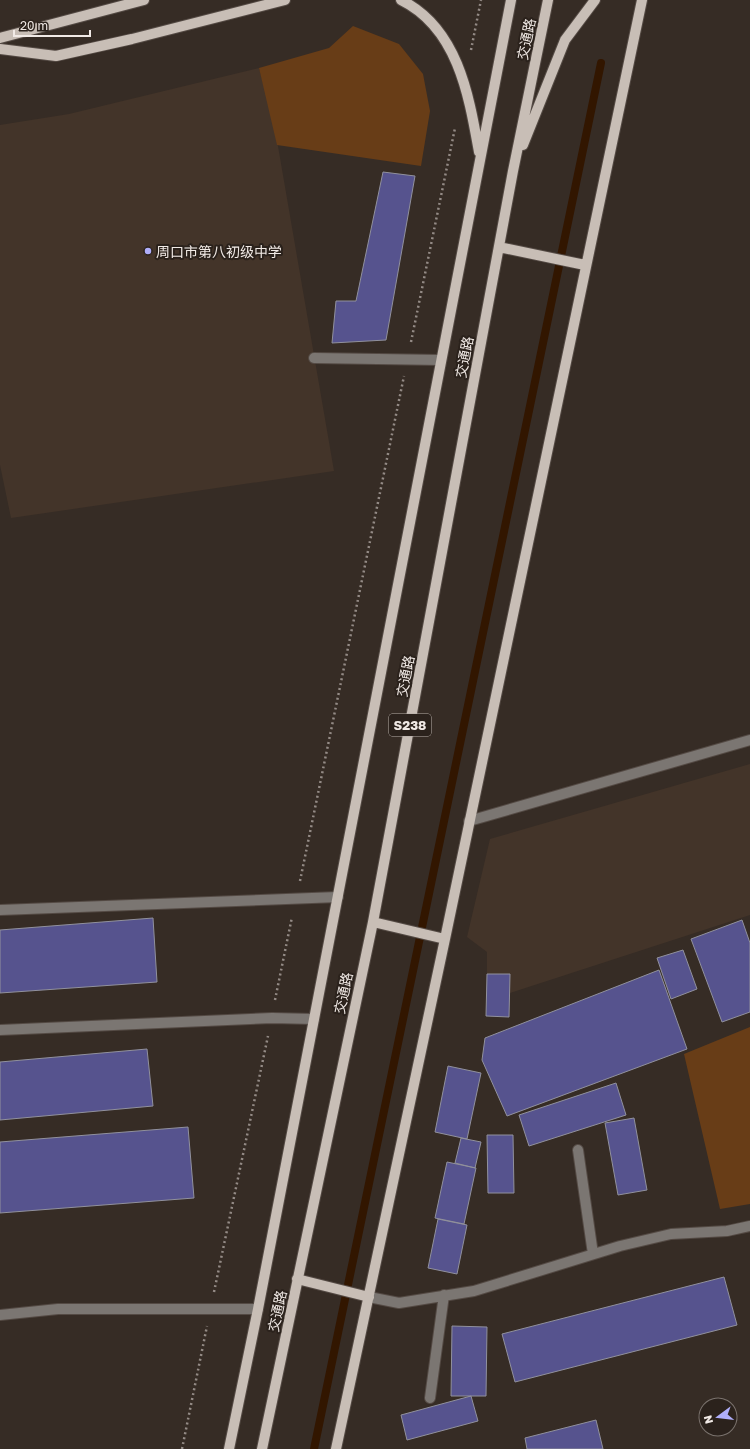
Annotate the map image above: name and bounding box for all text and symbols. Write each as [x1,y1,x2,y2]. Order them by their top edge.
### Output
scale bar [14,12,90,38]
street label: 交通路 [513,17,539,61]
text: 20 m [20,18,48,33]
place label: 周口市第八初级中学 [156,243,282,260]
marker: 周口市第八初级中学 [143,246,153,256]
street label: 交通路 [452,335,476,379]
street label: 交通路 [393,654,417,698]
road number: S238 [389,714,431,736]
street label: 交通路 [330,971,356,1015]
street label: 交通路 [264,1289,290,1333]
north arrow [698,1397,738,1437]
text: N [700,1414,715,1425]

